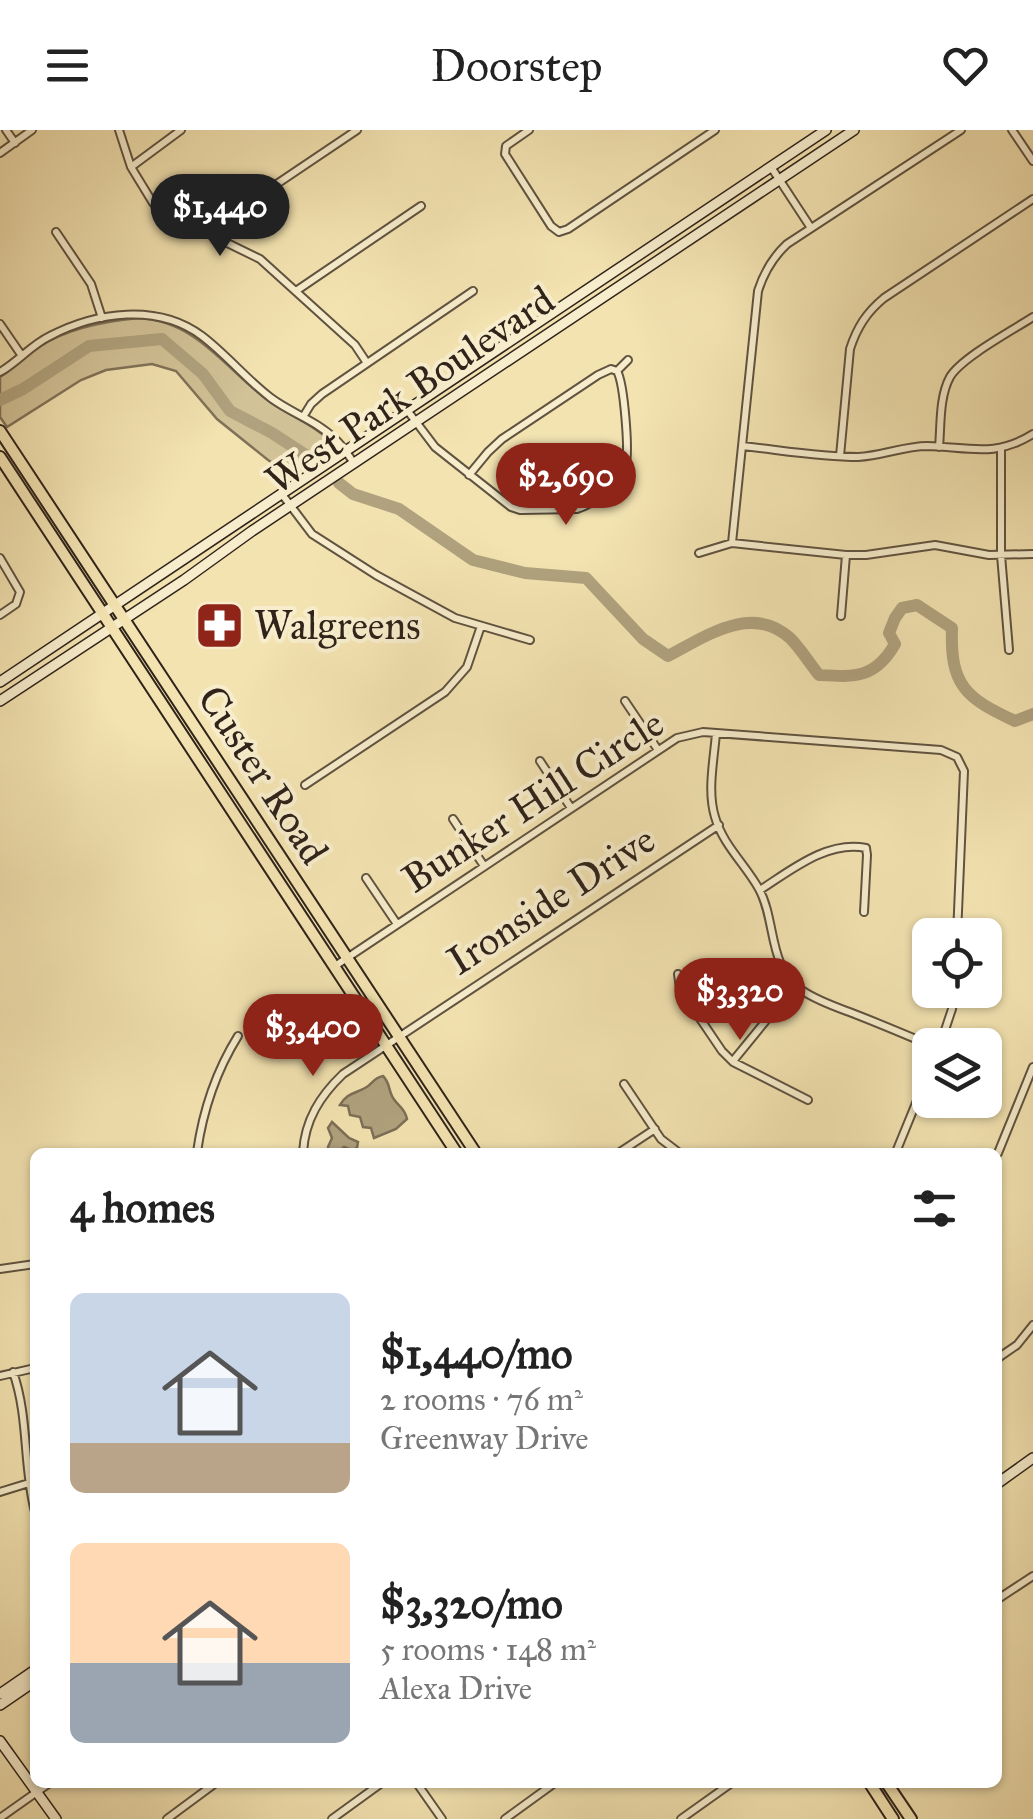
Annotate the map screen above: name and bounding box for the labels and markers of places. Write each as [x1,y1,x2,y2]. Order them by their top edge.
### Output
pin: $1,440 [139,174,301,259]
pin: $2,690 [485,443,647,528]
pharmacy icon: Walgreens [193,599,245,651]
place label: Walgreens [254,601,421,650]
pin: $3,320 [659,958,821,1043]
pin: $3,400 [232,994,394,1079]

